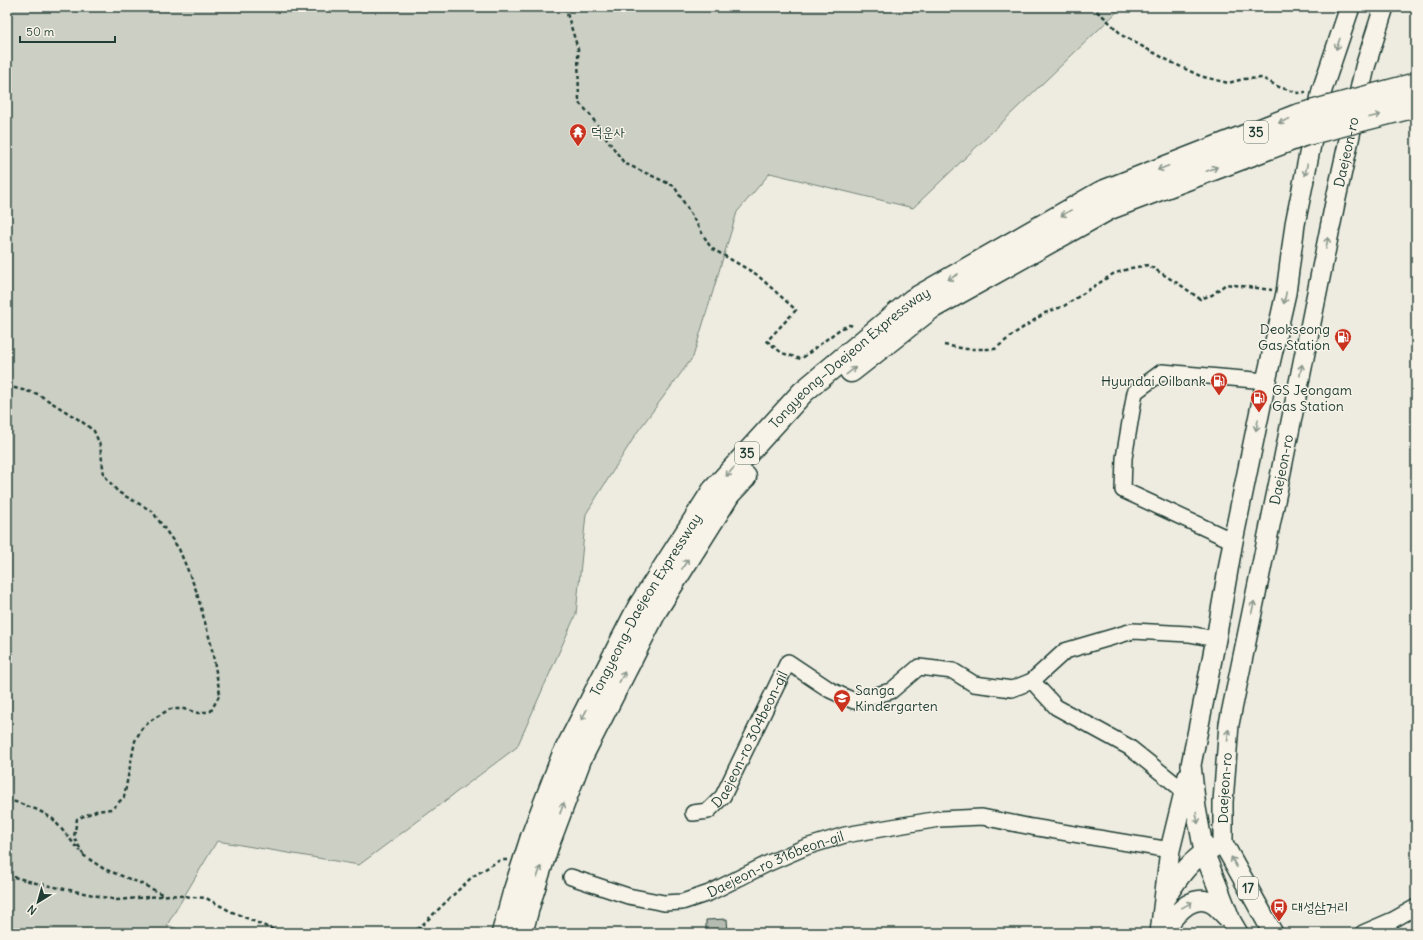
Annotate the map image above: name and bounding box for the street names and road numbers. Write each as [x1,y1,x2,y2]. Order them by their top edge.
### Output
street label: Daejeon-ro [1330,115,1363,189]
road number: 35 [1244,121,1268,143]
street label: Tongyeong–Daejeon Expressway [765,283,933,432]
street label: Daejeon-ro [1266,433,1297,506]
road number: 35 [735,442,759,464]
street label: Tongyeong–Daejeon Expressway [586,510,705,699]
street label: Daejeon-ro 304beon-gil [708,668,791,811]
street label: Daejeon-ro [1214,752,1236,824]
street label: Daejeon-ro 316beon-gil [704,827,846,901]
road number: 17 [1238,877,1258,899]

